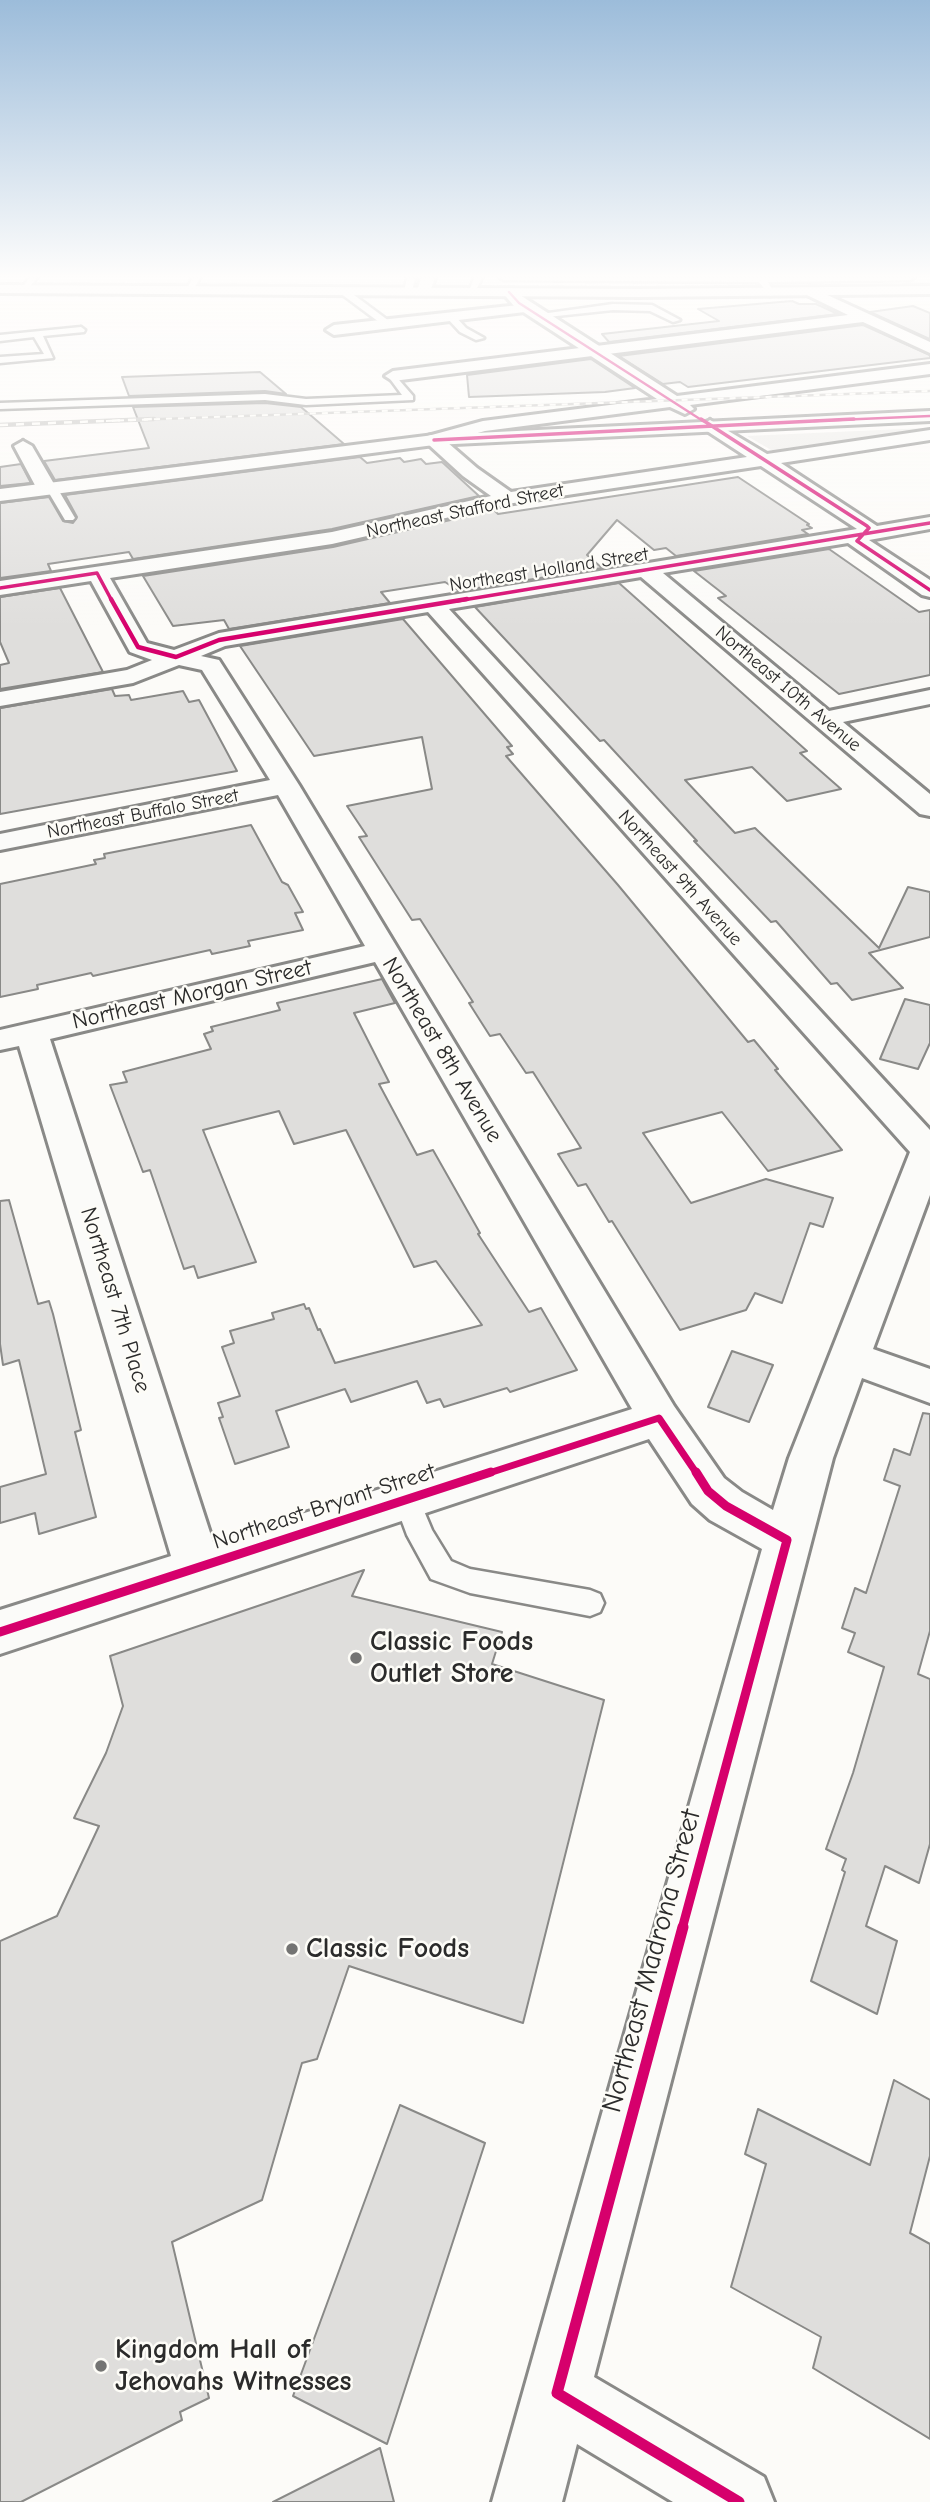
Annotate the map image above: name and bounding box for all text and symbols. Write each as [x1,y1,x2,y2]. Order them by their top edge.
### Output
street label: Northeast Stafford Street [364,479,566,543]
street label: Northeast Holland Street [448,543,650,597]
street label: Northeast 10th Avenue [710,621,866,757]
street label: Northeast Buffalo Street [45,784,241,844]
street label: Northeast 9th Avenue [613,805,747,951]
street label: Northeast 8th Avenue [376,952,508,1148]
street label: Northeast Morgan Street [70,954,314,1036]
street label: Northeast 7th Place [74,1204,156,1396]
street label: Northeast Bryant Street [209,1458,439,1556]
place label: Classic Foods Outlet Store [370,1625,533,1691]
marker: Classic Foods Outlet Store [348,1650,364,1666]
street label: Northeast Madrona Street [595,1806,709,2116]
place label: Classic Foods [306,1932,469,1966]
marker: Classic Foods [284,1941,300,1957]
place label: Kingdom Hall of Jehovahs Witnesses [115,2333,351,2399]
marker: Kingdom Hall of Jehovahs Witnesses [93,2358,109,2374]

